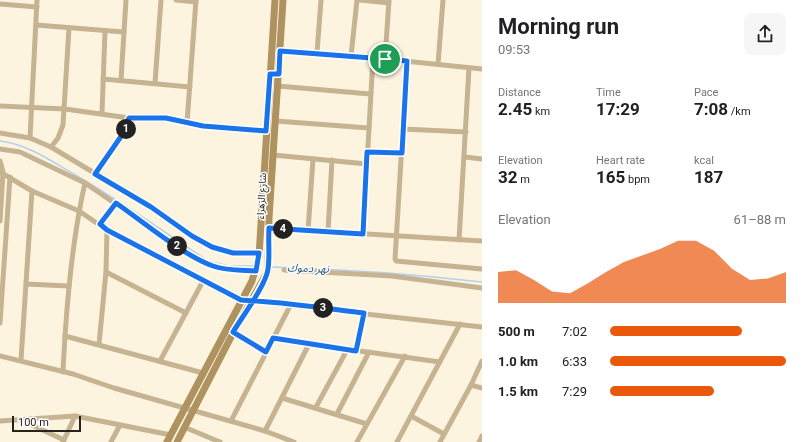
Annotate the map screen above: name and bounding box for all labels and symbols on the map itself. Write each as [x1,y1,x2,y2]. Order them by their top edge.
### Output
pin [368,42,402,76]
pin: 1 [116,119,136,139]
street label: شارع الزهراء [255,172,270,220]
pin: 4 [273,219,293,239]
pin: 2 [167,236,187,256]
water label: نهر دموك [287,261,331,276]
pin: 3 [313,298,333,318]
scale bar [12,414,81,433]

